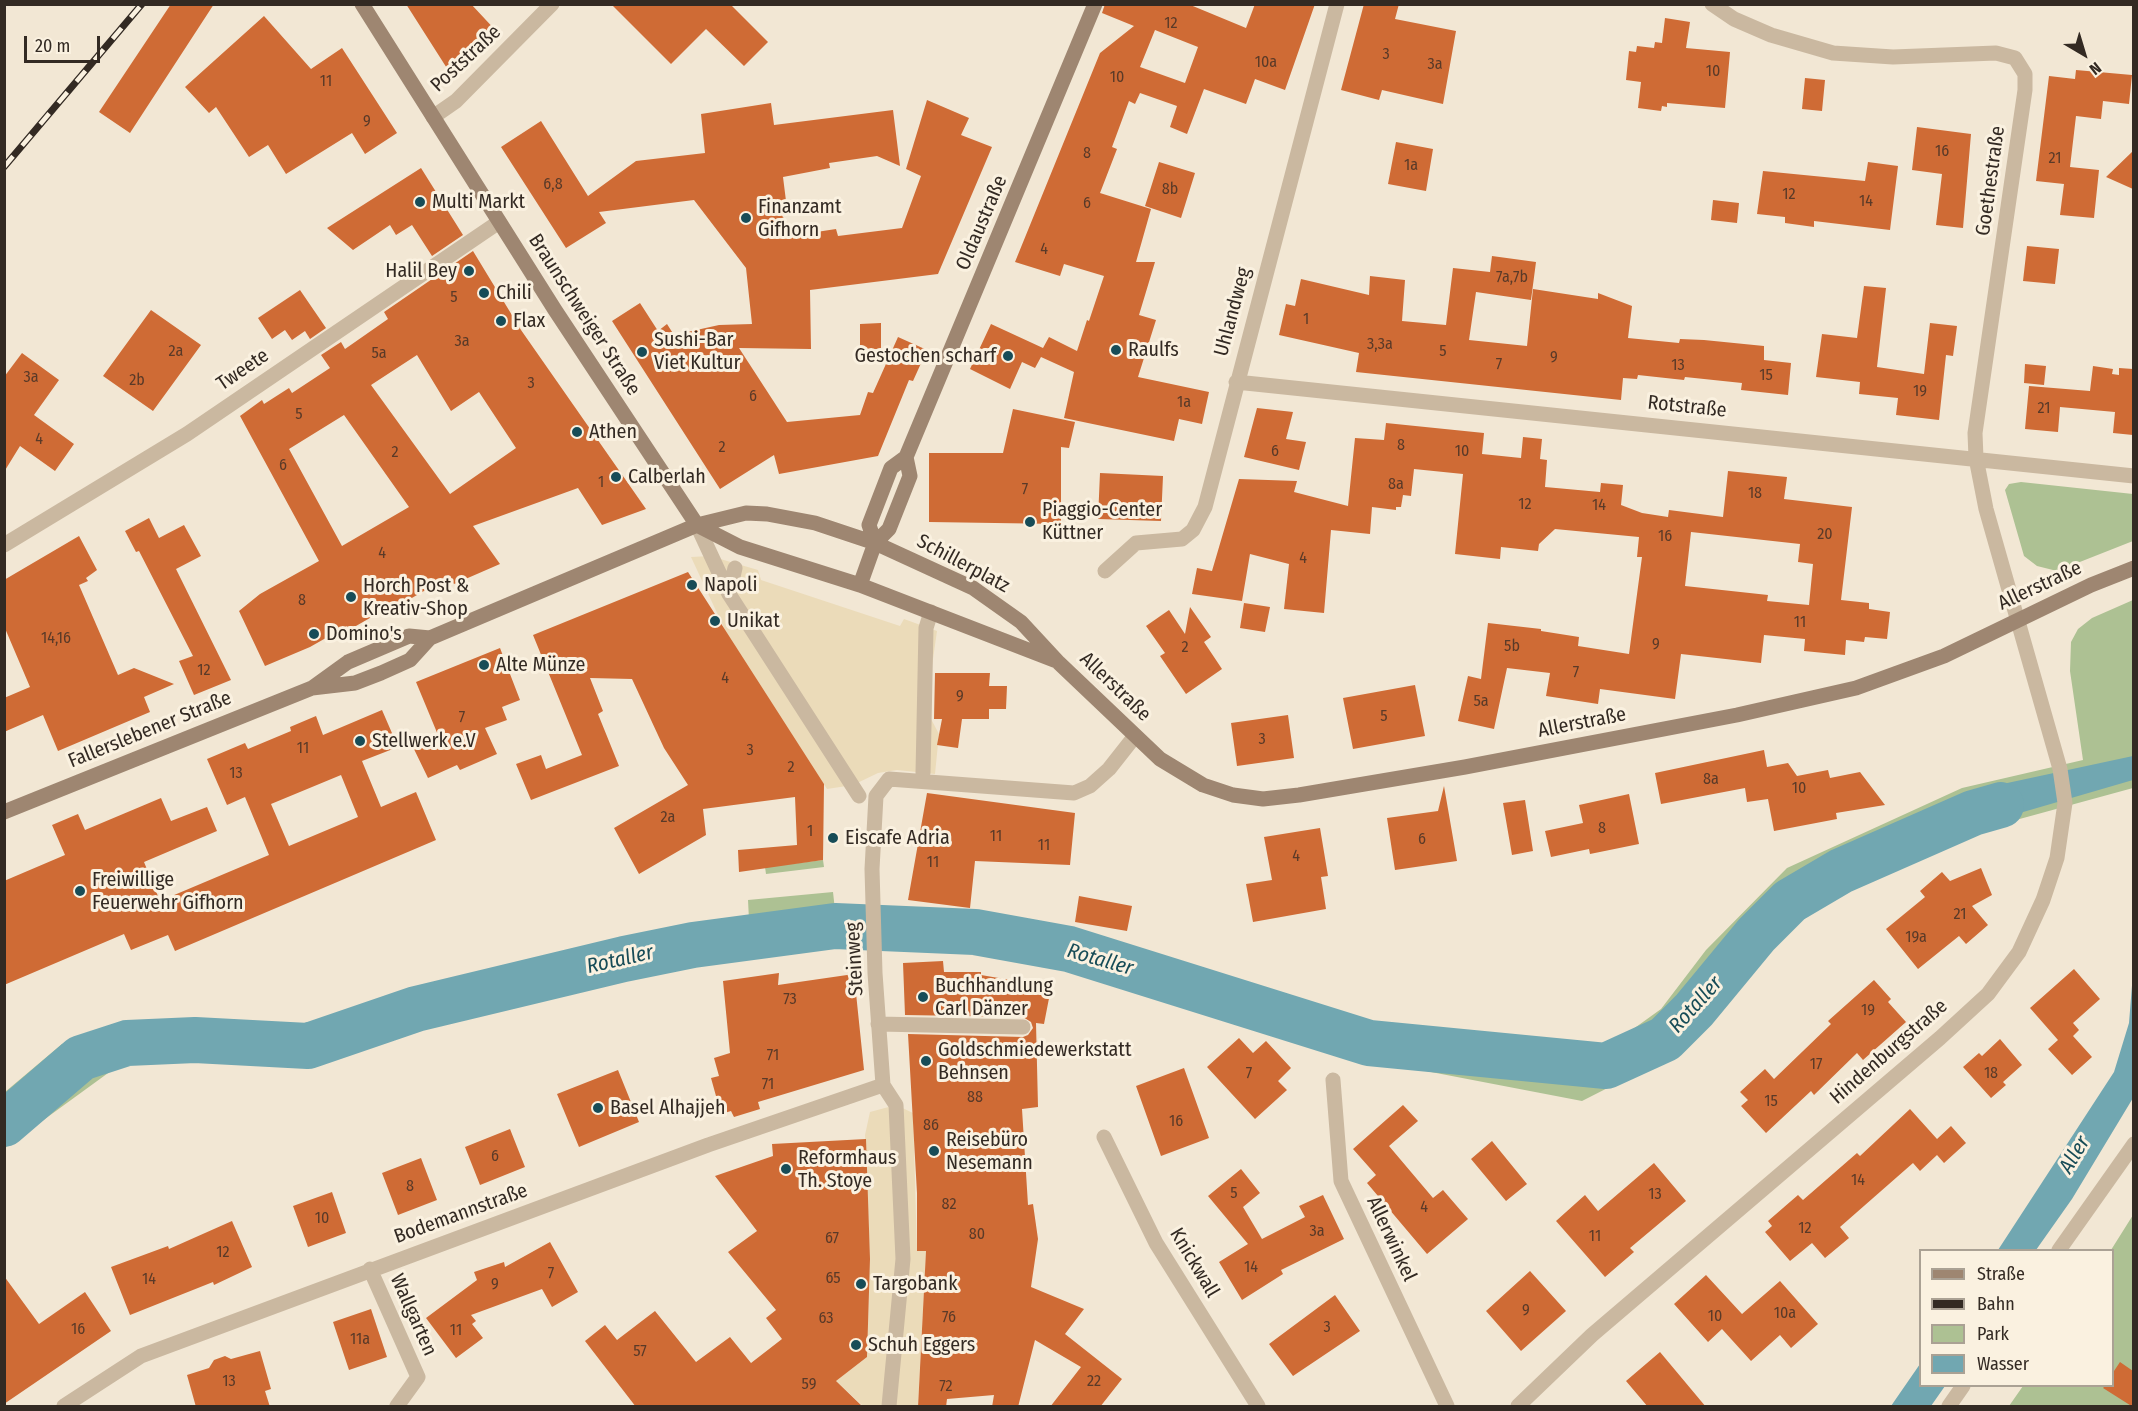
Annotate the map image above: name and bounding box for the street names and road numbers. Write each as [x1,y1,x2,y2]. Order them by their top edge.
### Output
street label: Poststraße [426,20,506,98]
street label: Goethestraße [1971,125,2011,237]
street label: Oldaustraße [951,172,1013,274]
street label: Braunschweiger Straße [523,230,645,400]
street label: Uhlandweg [1210,265,1256,359]
street label: Tweete [212,344,274,396]
street label: Rotstraße [1646,391,1728,423]
street label: Schillerplatz [913,530,1013,598]
street label: Allerstraße [1994,556,2086,616]
street label: Allerstraße [1075,647,1155,727]
street label: Fallerslebener Straße [65,686,235,774]
street label: Allerstraße [1536,703,1628,743]
street label: Steinweg [841,921,869,997]
street label: Hindenburgstraße [1825,994,1953,1110]
street label: Bodemannstraße [391,1179,531,1249]
street label: Allerwinkel [1361,1193,1421,1285]
street label: Knickwall [1164,1224,1224,1302]
street label: Wallgarten [384,1270,442,1360]

